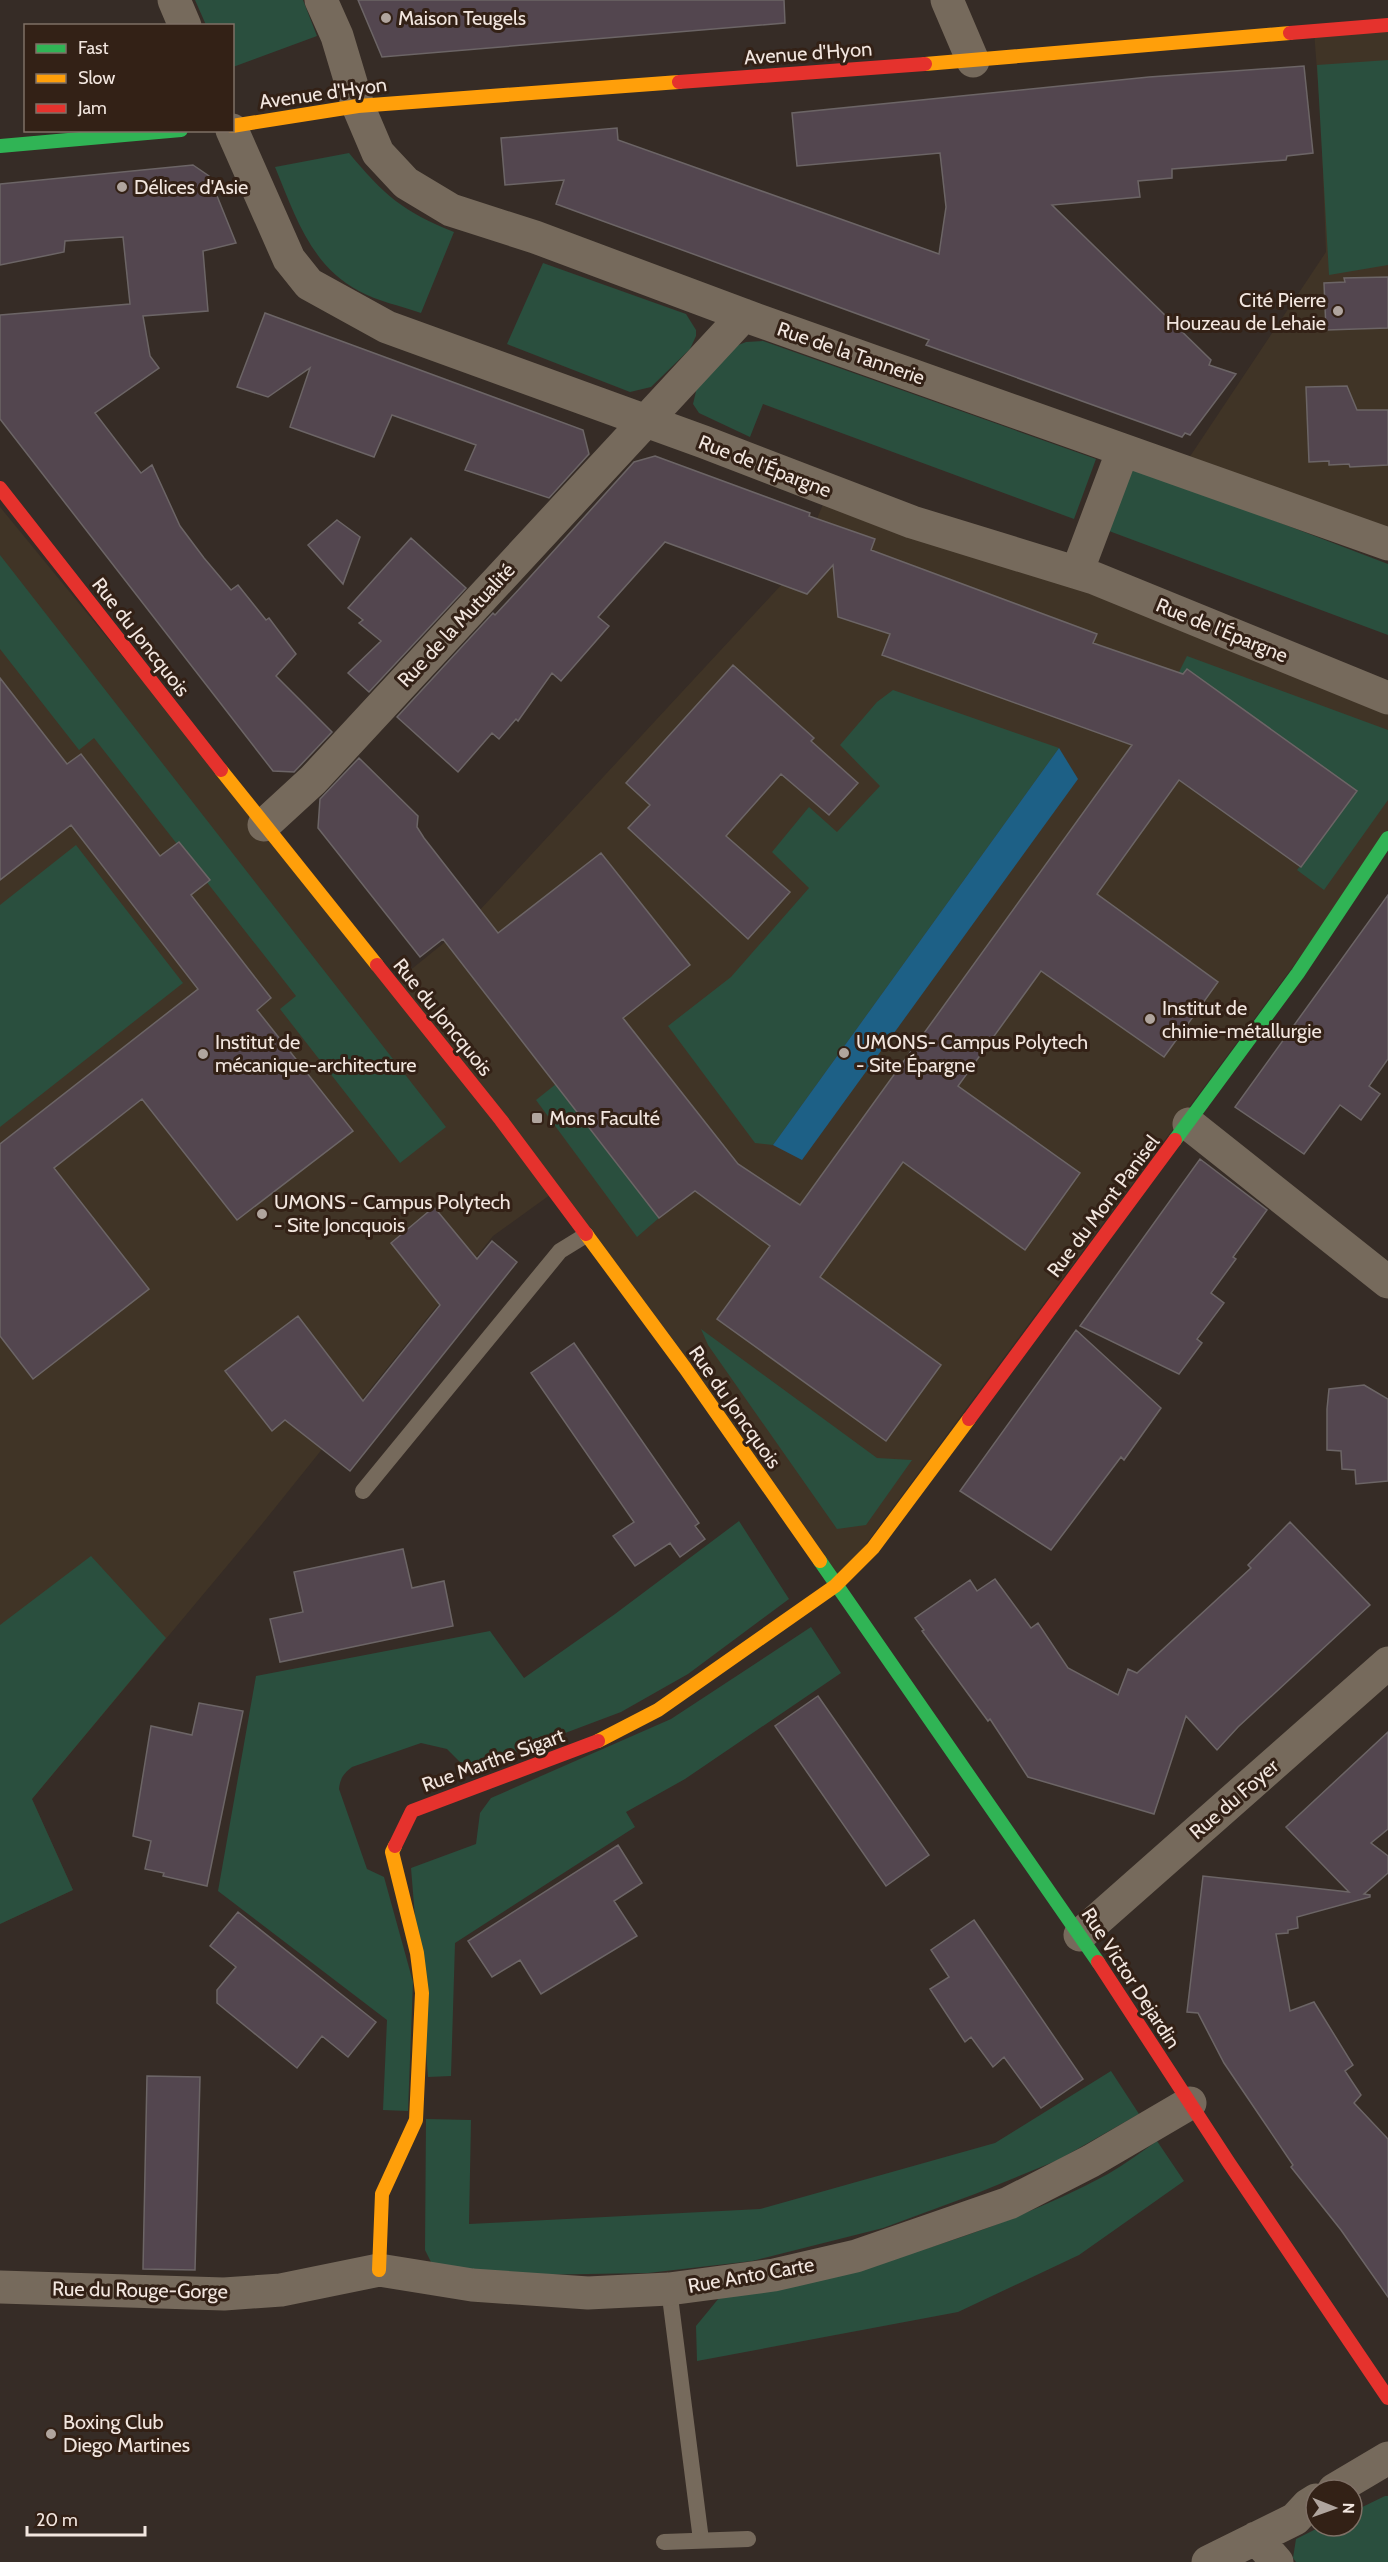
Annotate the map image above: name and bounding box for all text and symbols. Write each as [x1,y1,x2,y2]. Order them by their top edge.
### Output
place label: Maison Teugels [398,6,526,30]
marker: Maison Teugels [379,11,393,25]
legend [24,24,234,132]
text: Fast [78,37,109,59]
street label: Avenue d'Hyon [743,37,873,69]
text: Slow [78,67,115,89]
street label: Avenue d'Hyon [258,72,388,114]
text: Jam [77,97,107,119]
place label: Délices d'Asie [134,175,248,199]
marker: Délices d'Asie [115,180,129,194]
place label: Cité Pierre Houzeau de Lehaie [1166,288,1326,335]
marker: Cité Pierre Houzeau de Lehaie [1331,304,1345,318]
street label: Rue de la Tannerie [774,317,928,389]
street label: Rue de l'Épargne [695,430,835,502]
street label: Rue de la Mutualité [392,558,520,692]
street label: Rue du Joncquois [87,573,195,701]
street label: Rue de l'Épargne [1153,593,1291,667]
street label: Rue du Joncquois [388,953,498,1081]
place label: Institut de chimie-métallurgie [1162,996,1322,1043]
marker: Institut de chimie-métallurgie [1143,1012,1157,1026]
place label: Institut de mécanique-architecture [215,1030,417,1077]
place label: UMONS- Campus Polytech - Site Épargne [856,1030,1088,1077]
marker: UMONS- Campus Polytech - Site Épargne [837,1046,851,1060]
marker: Institut de mécanique-architecture [196,1047,210,1061]
place label: Mons Faculté [549,1106,660,1130]
marker: Mons Faculté [530,1111,544,1125]
street label: Rue du Mont Panisel [1042,1130,1164,1282]
place label: UMONS - Campus Polytech - Site Joncquois [274,1190,511,1237]
marker: UMONS - Campus Polytech - Site Joncquois [255,1207,269,1221]
street label: Rue du Joncquois [684,1341,786,1473]
street label: Rue Marthe Sigart [418,1723,568,1797]
street label: Rue du Foyer [1185,1753,1284,1844]
street label: Rue Victor Dejardin [1077,1903,1185,2053]
street label: Rue Anto Carte [686,2252,816,2298]
street label: Rue du Rouge-Gorge [52,2276,228,2304]
place label: Boxing Club Diego Martines [63,2410,190,2457]
marker: Boxing Club Diego Martines [44,2427,58,2441]
north arrow [1304,2478,1364,2538]
scale bar [27,2499,146,2537]
text: N [1339,2502,1358,2514]
text: 20 m [36,2509,78,2531]

